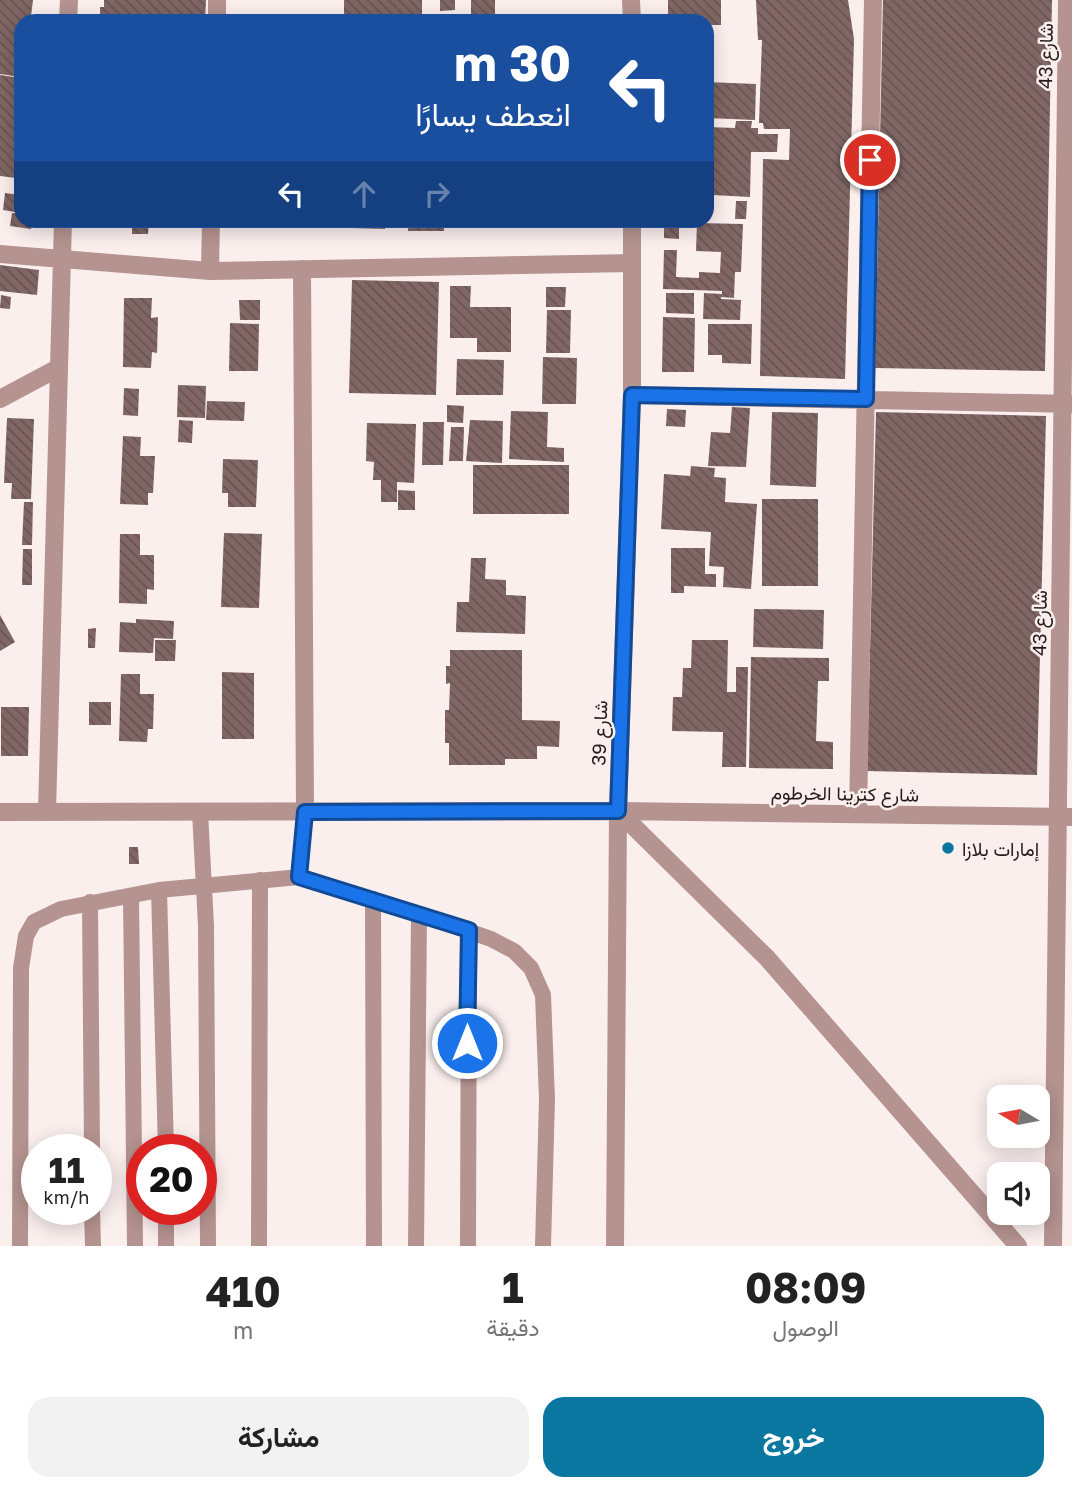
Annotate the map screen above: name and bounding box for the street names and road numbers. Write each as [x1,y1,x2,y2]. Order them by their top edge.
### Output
street label: شارع 43 [1033,23,1059,89]
street label: شارع 43 [1027,590,1053,656]
street label: شارع 39 [586,700,614,766]
street label: شارع كترينا الخرطوم [771,780,919,808]

